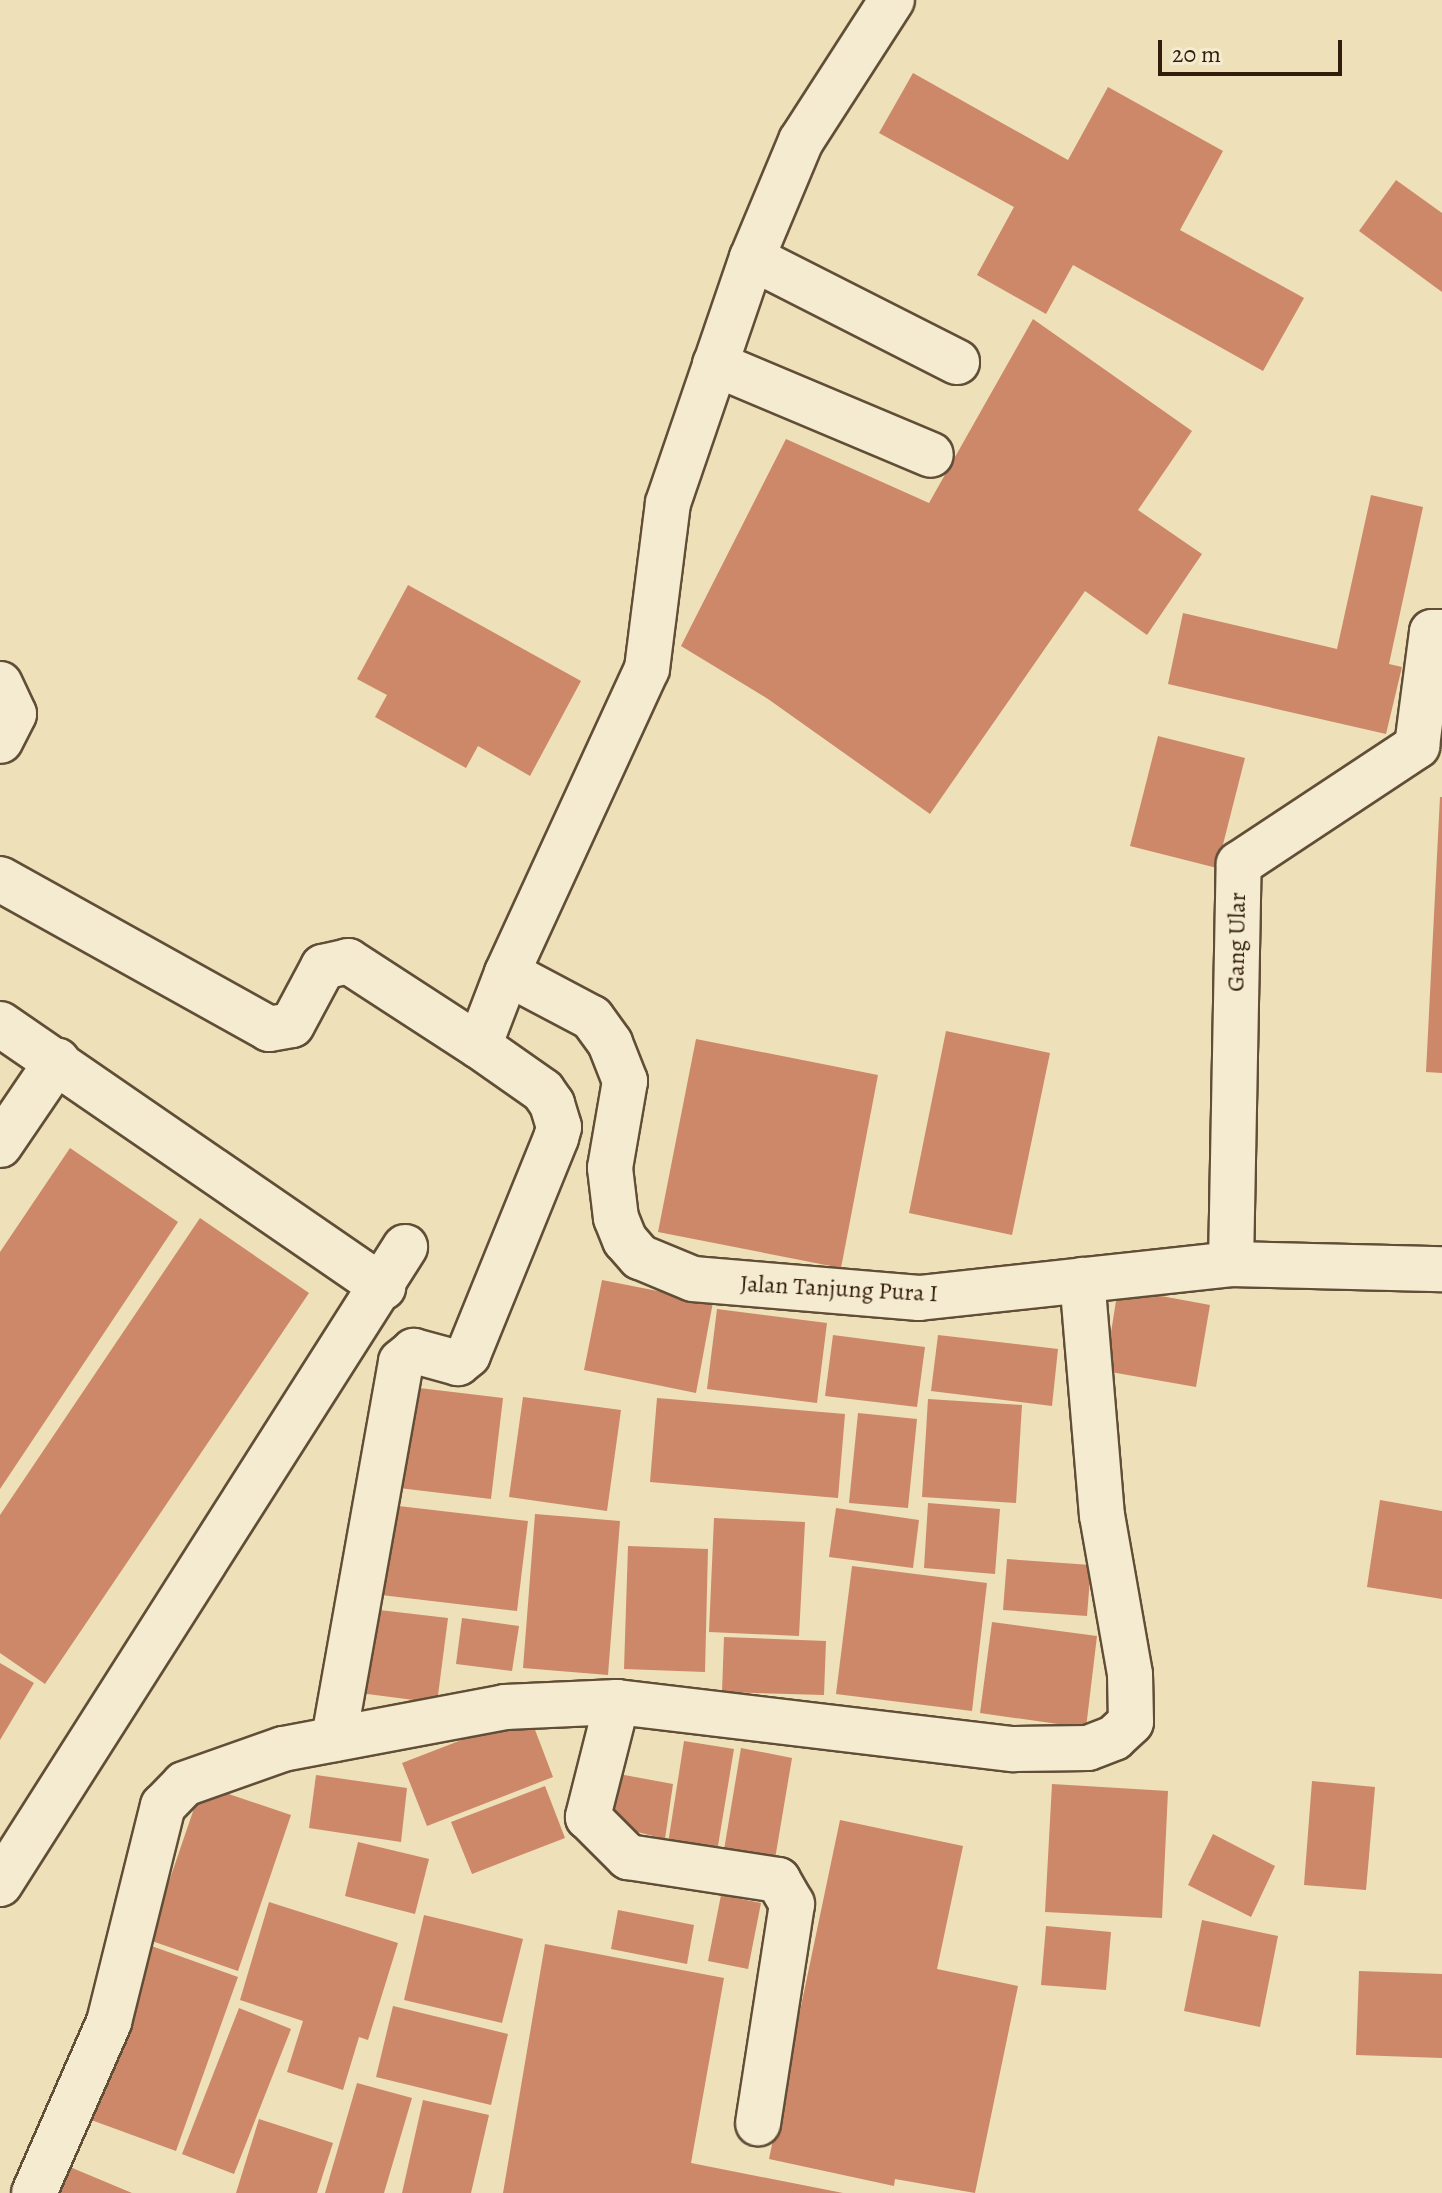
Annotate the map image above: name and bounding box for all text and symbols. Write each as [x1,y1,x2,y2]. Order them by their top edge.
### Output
scale bar [1162,24,1346,74]
text: 20 m [1172,38,1221,70]
street label: Gang Ular [1222,892,1252,992]
street label: Jalan Tanjung Pura I [739,1269,939,1309]

